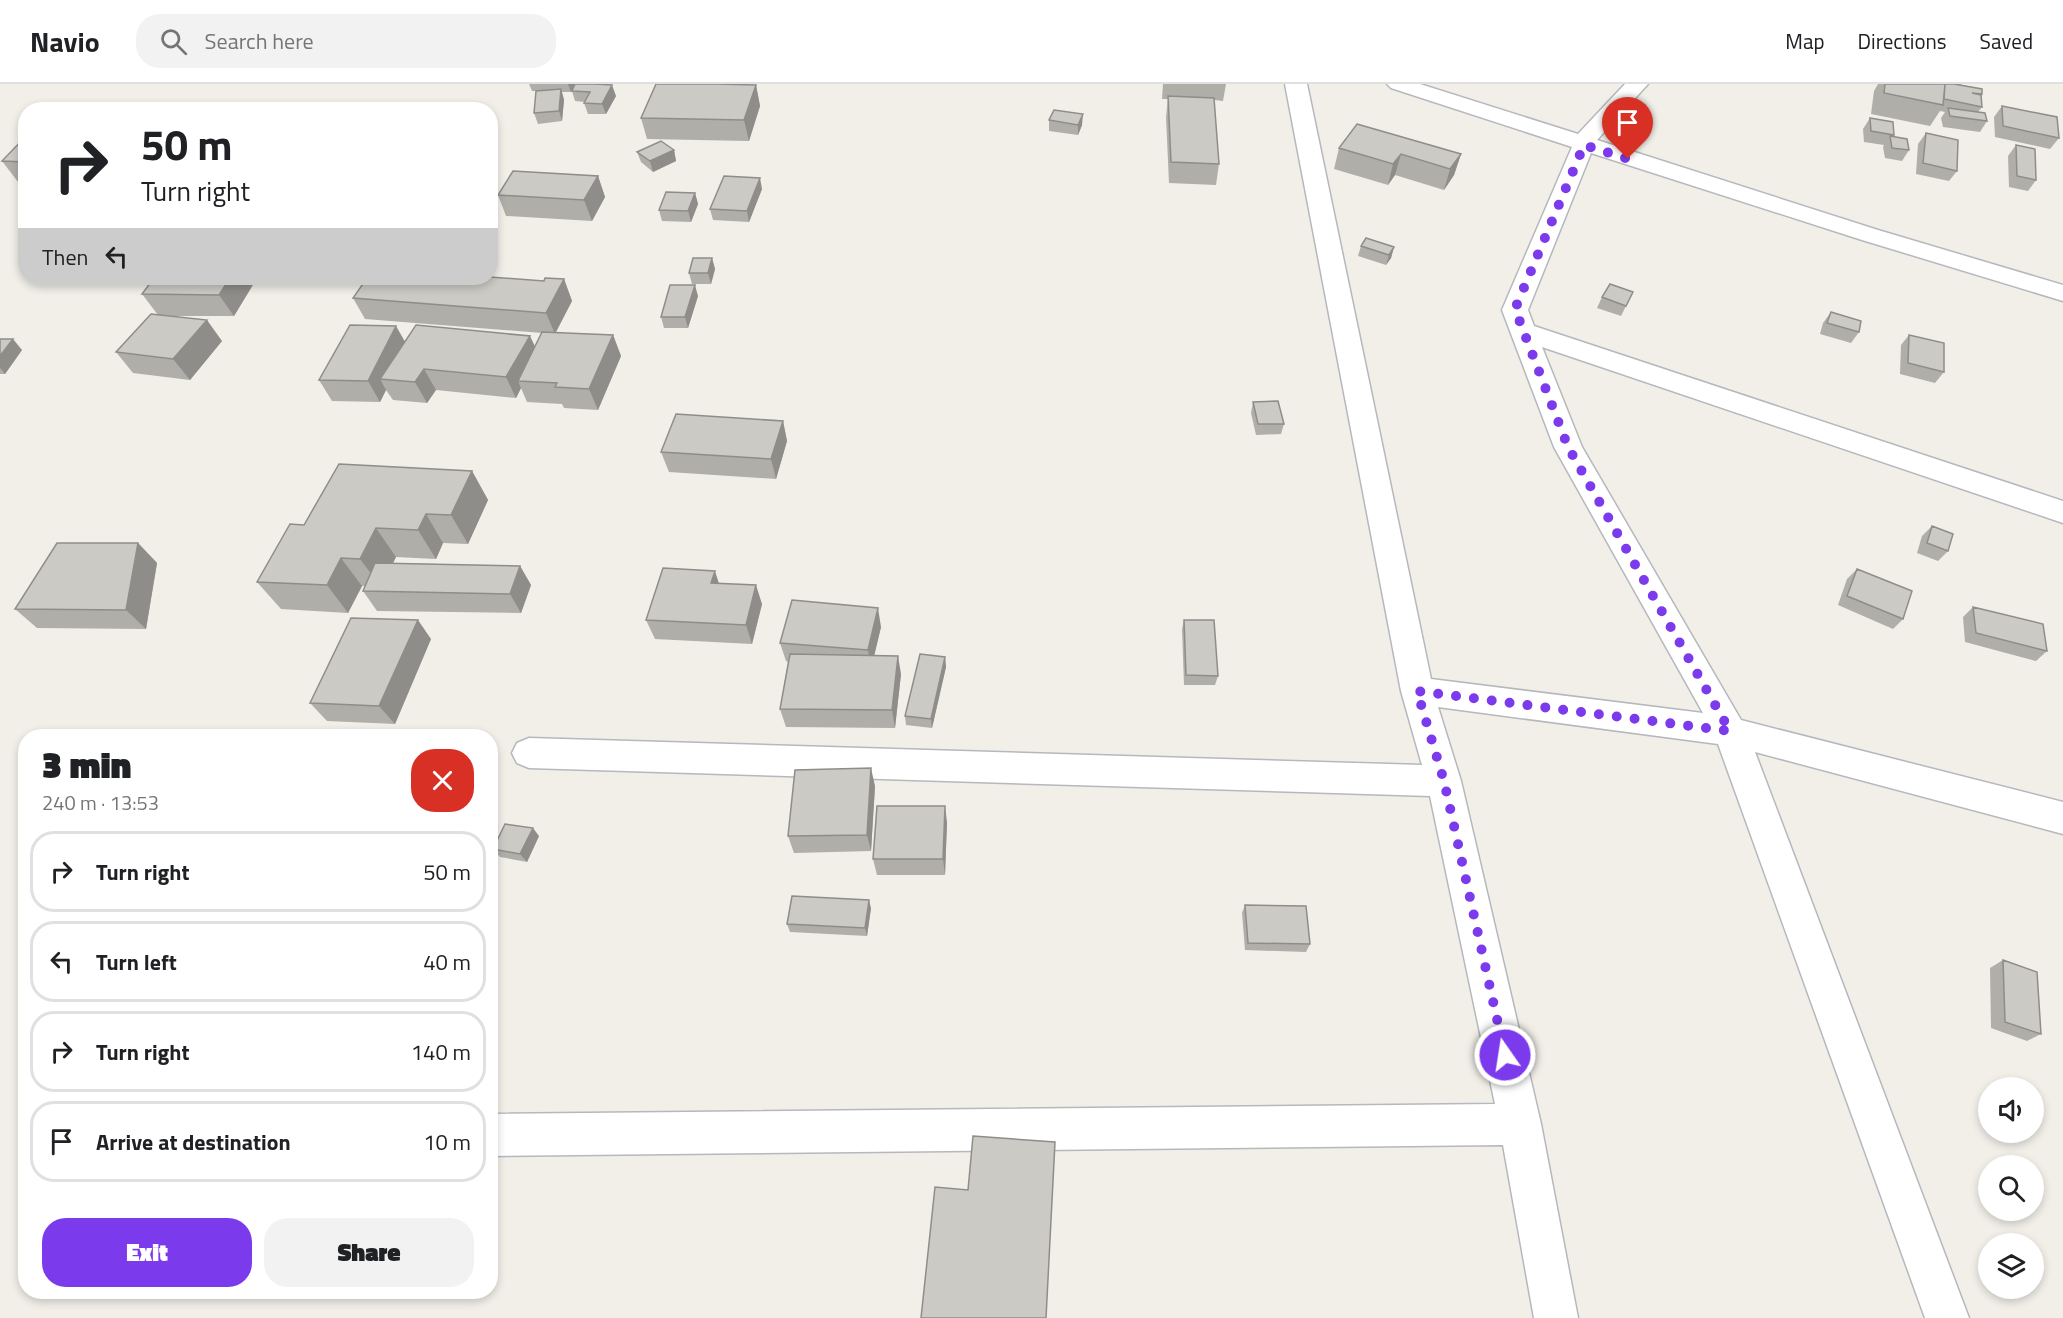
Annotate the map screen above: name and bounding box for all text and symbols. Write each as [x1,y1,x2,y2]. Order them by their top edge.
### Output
search box [136,14,556,68]
text: Navio [30,20,100,63]
text: Search here [205,24,314,58]
icon: search [157,25,190,58]
text: Map [1785,25,1825,57]
text: Directions [1858,25,1947,57]
text: Saved [1980,25,2033,57]
pin [1602,97,1653,159]
icon: arrive [1611,106,1644,139]
text: 50 m [141,112,233,176]
icon: right [42,126,120,204]
text: Turn right [141,170,250,211]
text: Then [42,240,88,274]
icon: left [100,240,133,273]
text: 3 min [42,737,131,792]
button: close [411,749,474,812]
text: 240 m · 13:53 [42,787,159,818]
icon: right [45,855,78,888]
text: Turn right [96,855,190,889]
text: 50 m [423,855,471,889]
icon: left [45,945,78,978]
text: Turn left [96,945,177,979]
text: 40 m [423,945,471,979]
position arrow [1473,1023,1537,1087]
icon: right [45,1035,78,1068]
text: Turn right [96,1035,190,1069]
text: 140 m [411,1035,471,1069]
map controls [1978,1077,2044,1299]
button: sound [1978,1077,2044,1143]
icon: arrive [45,1125,78,1158]
text: Arrive at destination [96,1125,291,1159]
text: 10 m [423,1125,471,1159]
button: search [1978,1155,2044,1221]
button: Exit [42,1218,252,1287]
button: Share [264,1218,474,1287]
button: layers [1978,1233,2044,1299]

